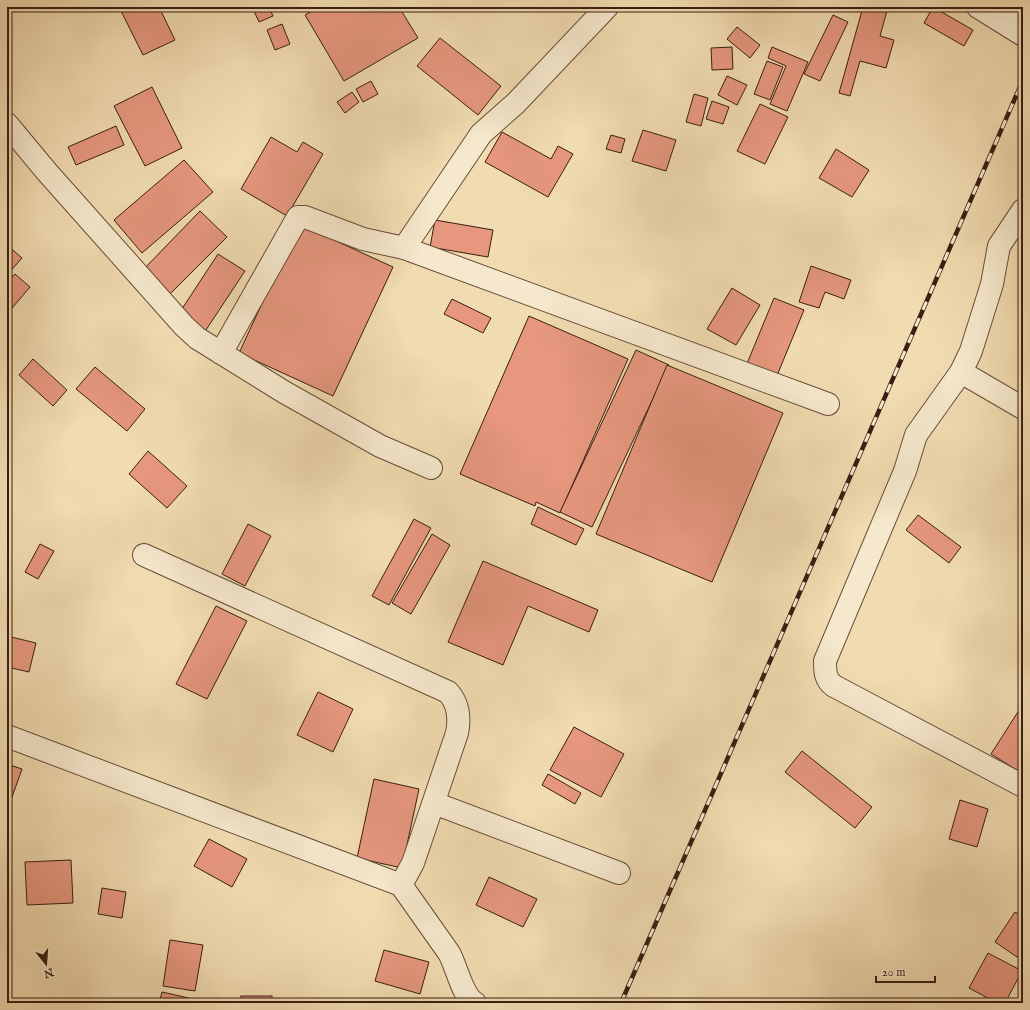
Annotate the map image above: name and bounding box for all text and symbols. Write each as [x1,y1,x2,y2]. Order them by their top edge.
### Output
north arrow [26,944,66,984]
scale bar [876,958,935,984]
text: N [42,964,56,981]
text: 20 m [882,965,905,980]

